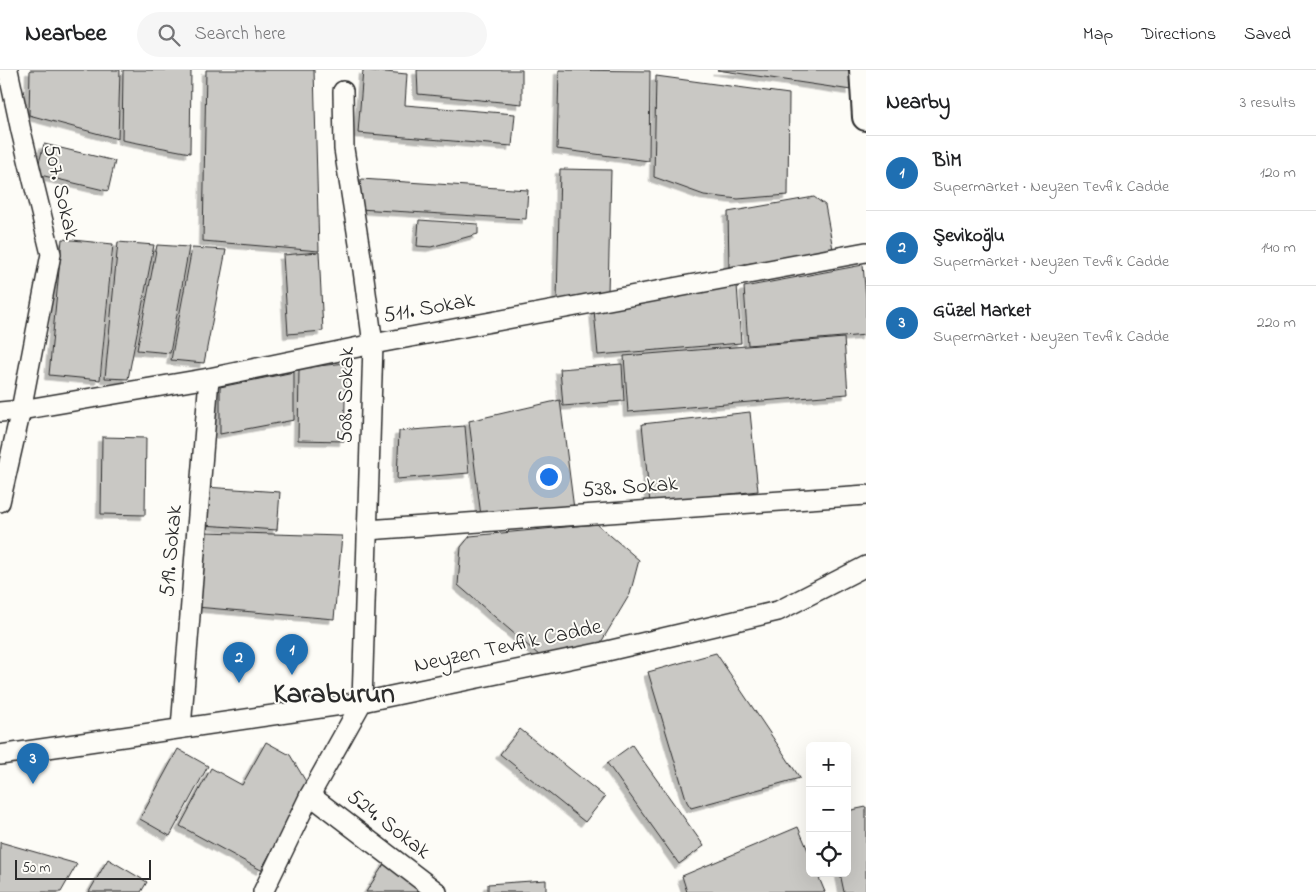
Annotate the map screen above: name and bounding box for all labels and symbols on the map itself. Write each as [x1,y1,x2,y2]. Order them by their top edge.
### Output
street label: 507. Sokak [33,141,87,243]
street label: 511. Sokak [381,285,478,333]
street label: 508. Sokak [330,346,364,443]
your location [536,464,562,490]
street label: 538. Sokak [581,469,679,507]
street label: 519. Sokak [152,503,192,598]
street label: Neyzen Tevfik Cadde [411,611,605,684]
pin: 1 [276,634,308,675]
pin: 2 [223,642,255,683]
district label: Karaburun [273,675,395,716]
pin: 3 [17,743,49,784]
street label: 524. Sokak [339,782,437,868]
scale bar [15,857,151,880]

